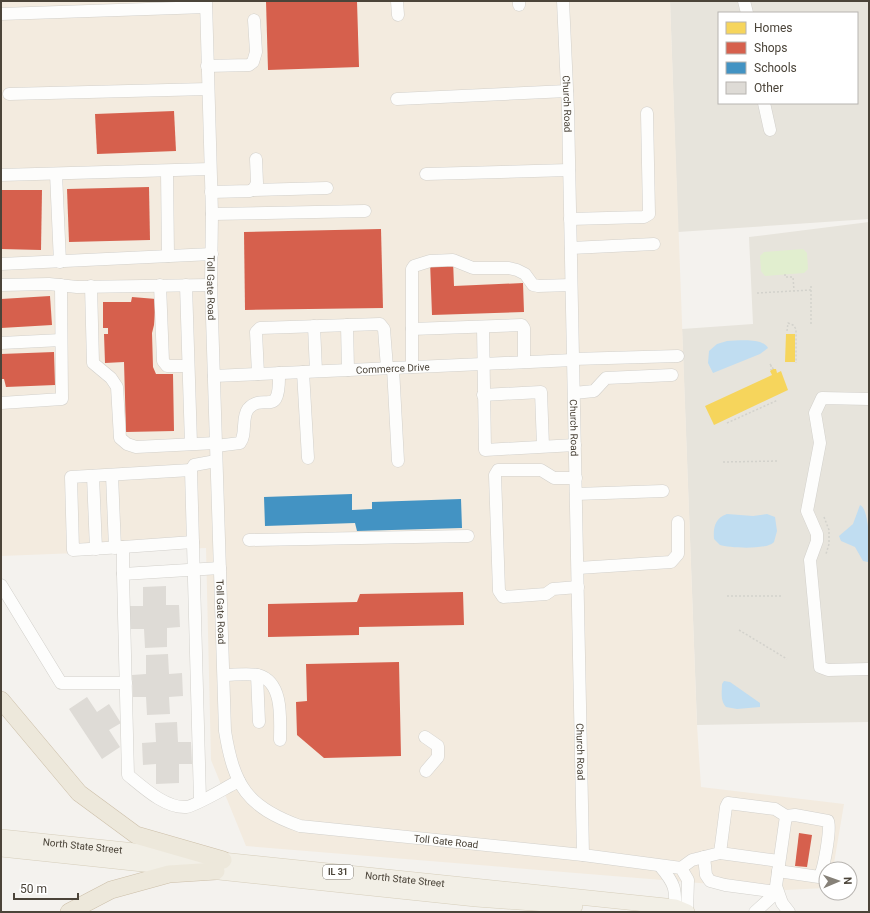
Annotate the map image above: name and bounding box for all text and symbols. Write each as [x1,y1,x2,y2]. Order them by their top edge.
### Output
legend [718,12,858,104]
text: Homes [754,21,792,35]
text: Shops [754,41,788,55]
text: Schools [754,61,797,75]
street label: Church Road [560,75,573,133]
text: Other [754,81,783,95]
street label: Toll Gate Road [205,255,217,321]
street label: Commerce Drive [356,361,430,376]
street label: Church Road [568,399,580,456]
street label: Toll Gate Road [214,579,227,644]
street label: Church Road [574,723,586,780]
street label: Toll Gate Road [413,833,479,850]
street label: North State Street [42,836,123,856]
north arrow [818,861,858,901]
road number: IL 31 [323,865,353,879]
street label: North State Street [364,870,445,889]
scale bar [14,875,78,901]
text: N [841,877,854,885]
text: 50 m [20,882,47,896]

